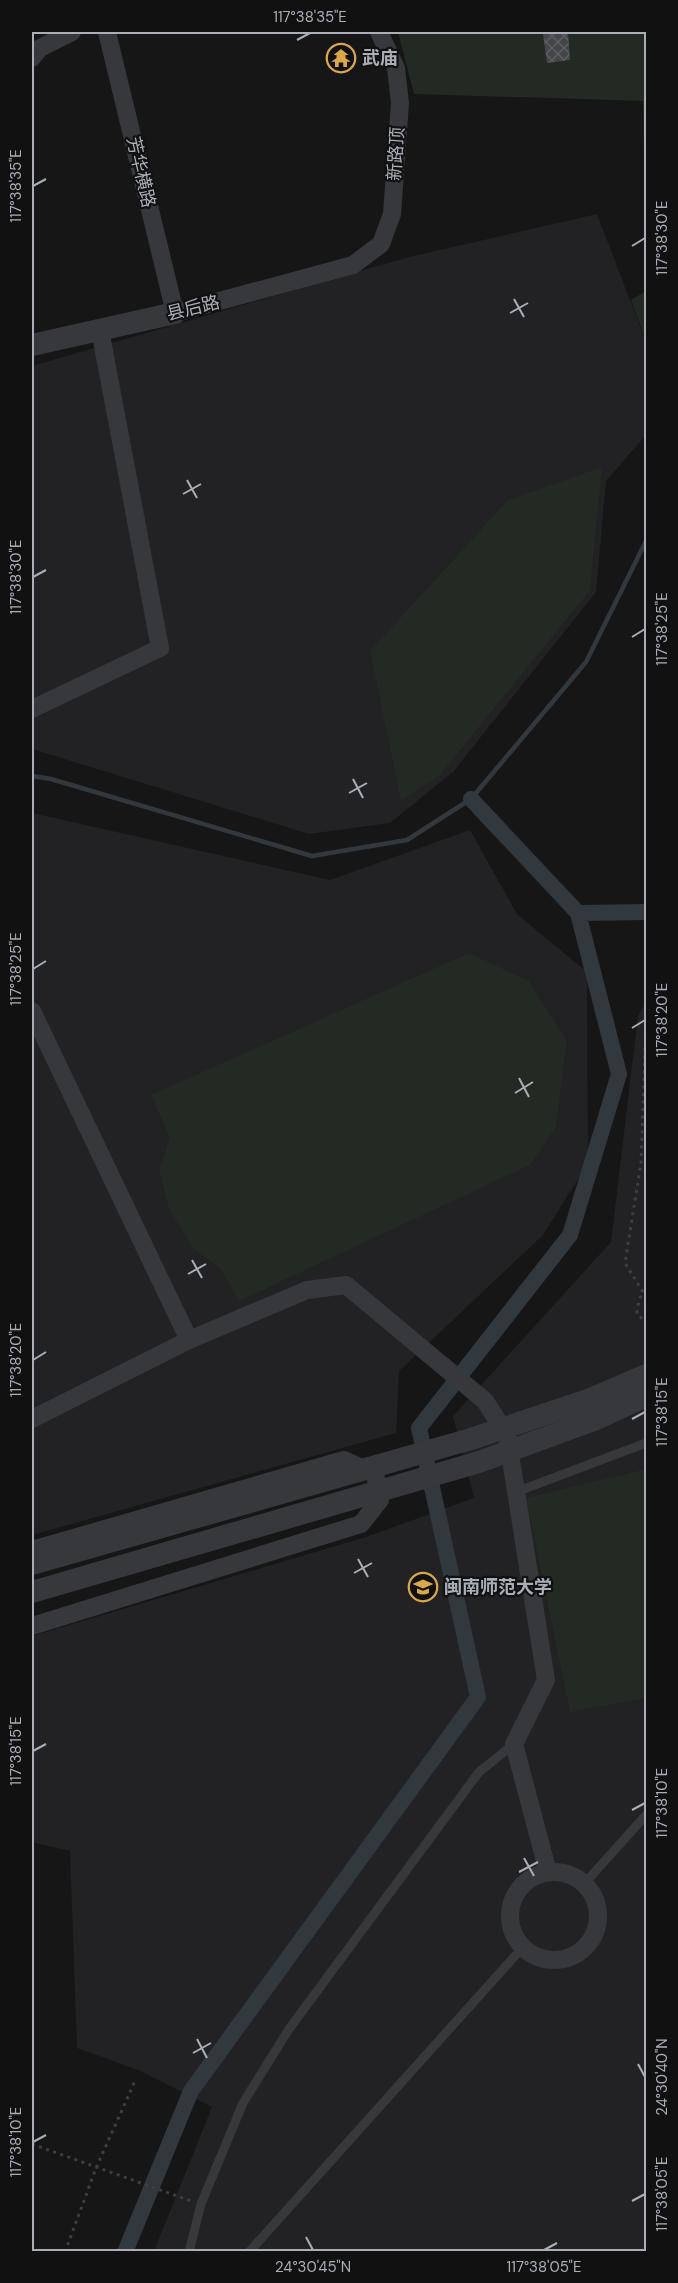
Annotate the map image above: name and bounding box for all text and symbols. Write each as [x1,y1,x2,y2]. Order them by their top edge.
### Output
text: 117°38'35"E [273,7,347,27]
temple icon: 武庙 [325,42,357,74]
place label: 武庙 [362,46,398,70]
street label: 新路顶 [382,126,410,182]
street label: 芳华横路 [121,134,161,210]
text: 117°38'35"E [6,149,26,223]
text: 117°38'30"E [652,201,672,275]
street label: 县后路 [164,290,222,326]
text: 117°38'30"E [6,540,26,614]
text: 117°38'25"E [652,592,672,666]
text: 117°38'25"E [6,932,26,1006]
text: 117°38'20"E [652,983,672,1057]
text: 117°38'20"E [6,1323,26,1397]
text: 117°38'15"E [652,1377,672,1447]
school or university icon: 闽南师范大学 [407,1571,439,1603]
place label: 闽南师范大学 [444,1575,552,1599]
text: 117°38'15"E [6,1716,26,1786]
text: 117°38'10"E [652,1768,672,1838]
text: 24°30'40"N [652,2038,672,2116]
text: 117°38'10"E [6,2107,26,2177]
text: 117°38'05"E [652,2157,672,2231]
text: 24°30'45"N [275,2257,351,2277]
text: 117°38'05"E [507,2257,581,2277]

